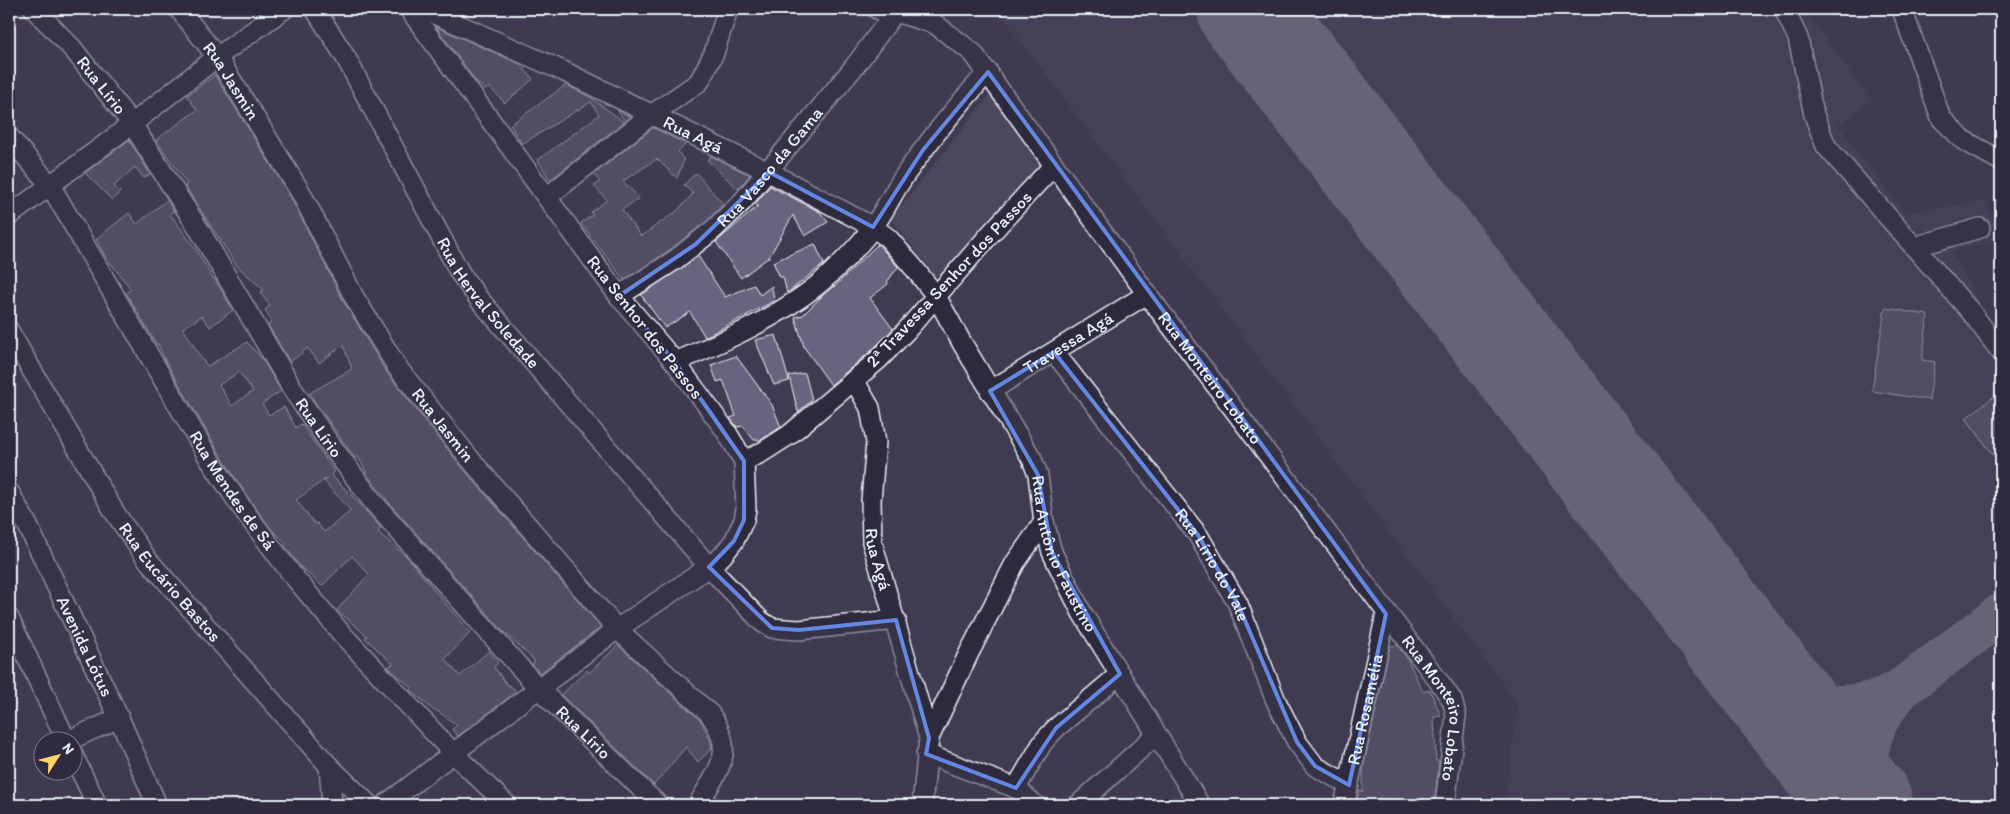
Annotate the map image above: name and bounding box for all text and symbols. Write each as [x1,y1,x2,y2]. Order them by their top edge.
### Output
street label: Rua Jasmin [198,37,264,124]
street label: Rua Lírio [72,52,131,119]
street label: Rua Vasco da Gama [712,102,828,232]
street label: Rua Agá [660,111,727,159]
street label: 2ª Travessa Senhor dos Passos [861,186,1037,372]
street label: Rua Herval Soledade [432,233,545,373]
street label: Rua Senhor dos Passos [582,251,708,403]
street label: Travessa Agá [1019,306,1118,379]
street label: Rua Monteiro Lobato [1153,307,1267,448]
street label: Rua Jasmin [407,383,479,467]
street label: Rua Lírio [290,393,347,462]
street label: Rua Mendes de Sá [184,427,281,555]
street label: Rua Antônio Faustino [1027,474,1102,636]
street label: Rua Lírio do Vale [1170,504,1255,625]
street label: Rua Eucário Bastos [114,518,226,647]
street label: Rua Agá [861,528,897,594]
street label: Avenida Lótus [52,592,118,700]
street label: Rua Monteiro Lobato [1397,631,1467,783]
street label: Rua Rosamélia [1342,651,1388,767]
street label: Rua Lírio [551,701,616,764]
north arrow [32,732,82,782]
text: N [58,740,78,757]

